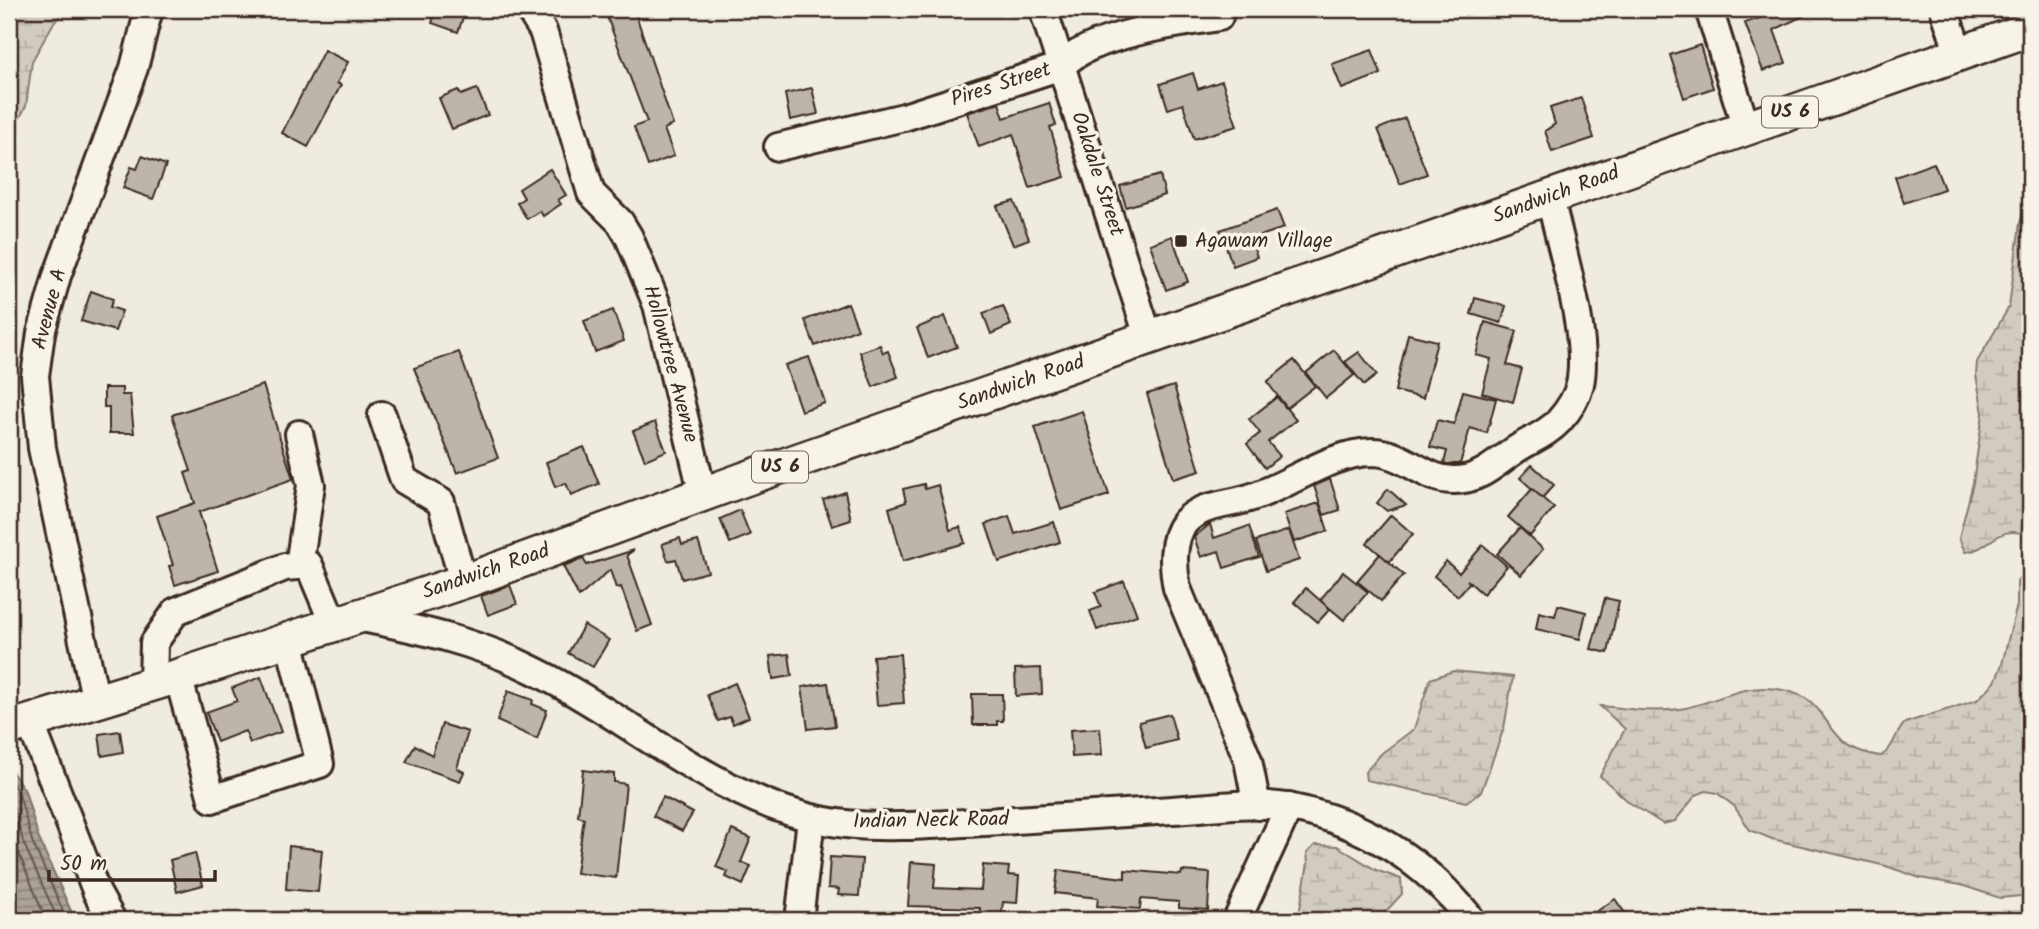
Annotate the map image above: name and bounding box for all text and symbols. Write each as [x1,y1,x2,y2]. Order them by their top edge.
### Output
street label: Pires Street [947,53,1056,117]
road number: US 6 [1762,96,1818,128]
street label: Oakdale Street [1061,107,1133,241]
street label: Sandwich Road [1488,157,1625,233]
place label: Agawam Village [1195,225,1333,258]
marker: Agawam Village [1173,233,1189,249]
street label: Avenue A [23,265,77,353]
street label: Hollowtree Avenue [633,282,707,447]
street label: Sandwich Road [953,346,1090,420]
road number: US 6 [752,452,808,482]
street label: Sandwich Road [418,535,555,609]
street label: Indian Neck Road [853,803,1010,839]
scale bar [49,838,215,882]
text: 50 m [60,848,107,881]

